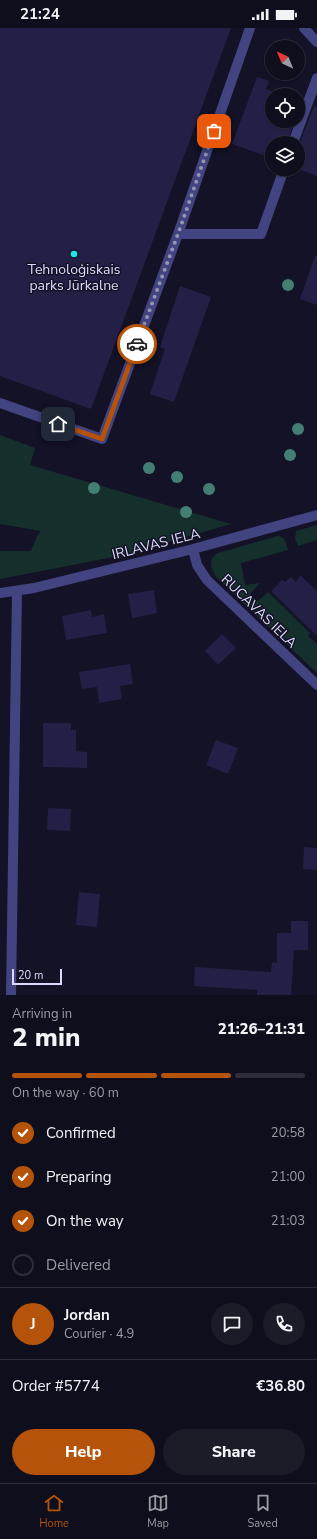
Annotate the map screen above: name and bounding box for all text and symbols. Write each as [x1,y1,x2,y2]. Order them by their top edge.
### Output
text: 21:24 [20,4,60,24]
north arrow [265,40,305,80]
map controls [265,40,305,176]
button: locate [265,88,305,128]
pin [197,114,231,148]
icon: bag [203,120,225,142]
button: layers [265,136,305,176]
marker: Tehnoloģiskais parks Jūrkalne [69,249,79,259]
place label: Tehnoloģiskais parks Jūrkalne [28,260,121,295]
courier [117,324,157,364]
icon: car [126,333,148,355]
pin [41,407,75,441]
icon: home [47,413,69,435]
street label: IRLAVAS IELA [110,524,202,564]
street label: RUCAVAS IELA [217,570,301,652]
scale bar [12,967,62,986]
text: 20 m [18,968,43,983]
text: Arriving in [12,1005,72,1023]
text: 21:26–21:31 [218,1019,305,1039]
text: 2 min [12,1020,80,1055]
text: On the way · 60 m [12,1084,119,1102]
icon: check [12,1122,34,1144]
text: Confirmed [46,1123,116,1143]
text: 20:58 [271,1124,305,1142]
icon: check [12,1166,34,1188]
text: Preparing [46,1167,111,1187]
text: 21:00 [271,1168,305,1186]
icon: check [12,1210,34,1232]
text: On the way [46,1211,124,1231]
text: 21:03 [271,1212,305,1230]
text: Delivered [46,1255,111,1275]
button: chat [211,1303,253,1345]
button: phone [263,1303,305,1345]
text: Jordan [64,1305,110,1325]
text: J [30,1314,36,1334]
text: Courier · 4.9 [64,1325,134,1343]
text: Order #5774 [12,1376,100,1396]
text: €36.80 [256,1376,305,1396]
button: Help [12,1429,155,1475]
button: Share [163,1429,305,1475]
tab: Home [39,1492,69,1531]
tab: Map [147,1492,169,1531]
tab: Saved [247,1492,278,1531]

